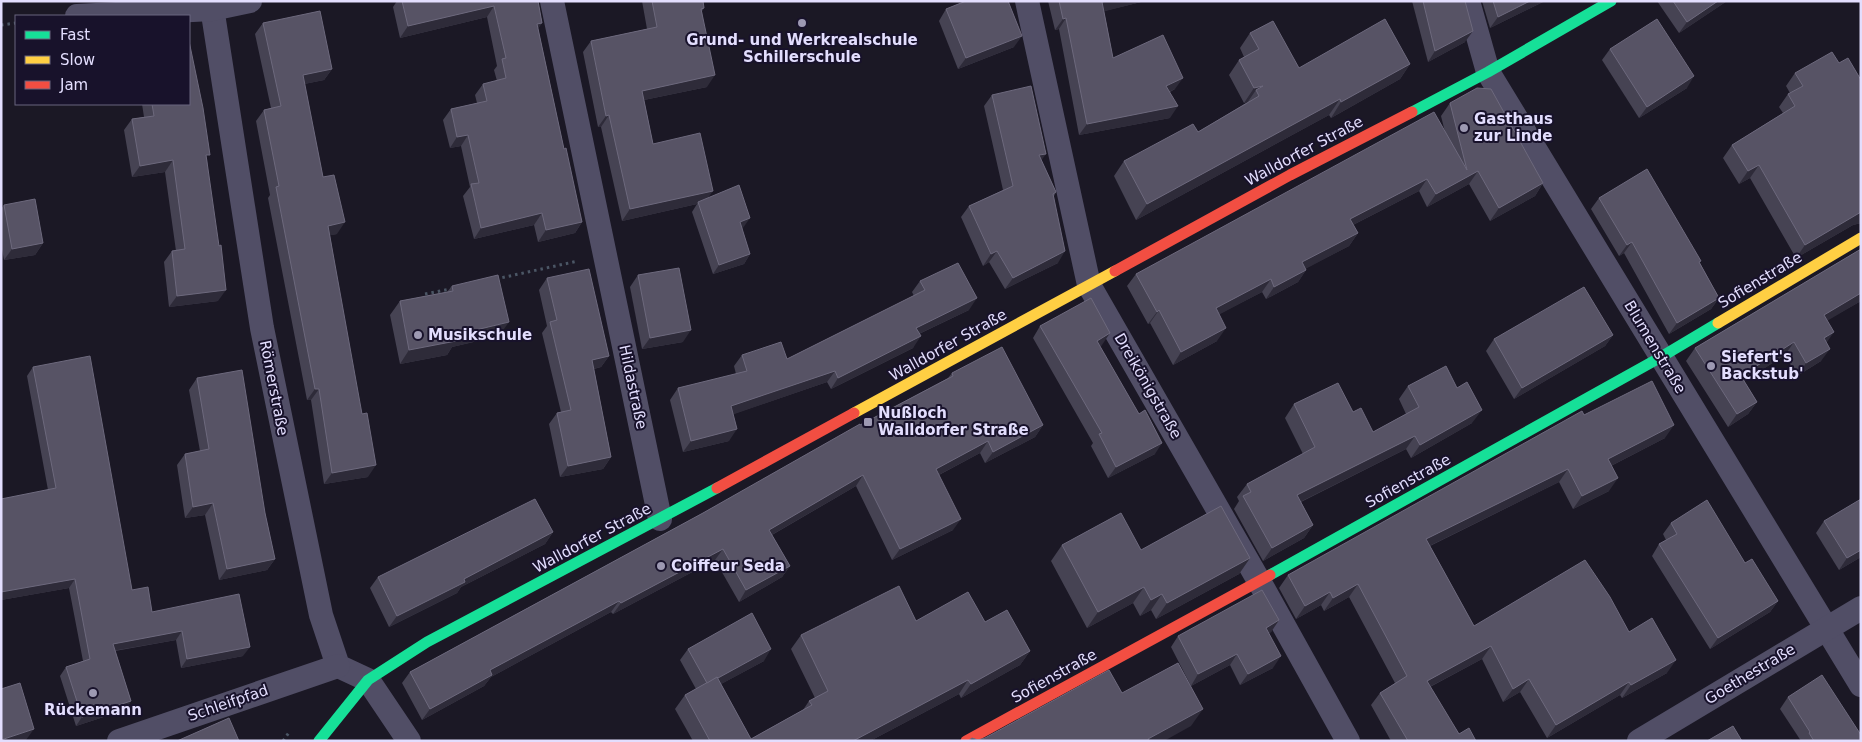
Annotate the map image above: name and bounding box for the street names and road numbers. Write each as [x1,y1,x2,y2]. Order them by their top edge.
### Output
street label: Walldorfer Straße [1242,112,1366,190]
street label: Sofienstraße [1715,248,1805,312]
street label: Blumenstraße [1620,297,1690,397]
street label: Walldorfer Straße [886,305,1010,385]
street label: Dreikönigstraße [1110,330,1186,442]
street label: Römerstraße [256,339,292,437]
street label: Hildastraße [615,343,651,431]
street label: Sofienstraße [1362,450,1454,512]
street label: Walldorfer Straße [530,499,654,577]
street label: Goethestraße [1701,640,1799,708]
street label: Sofienstraße [1008,645,1100,707]
street label: Schleifpfad [186,681,270,725]

